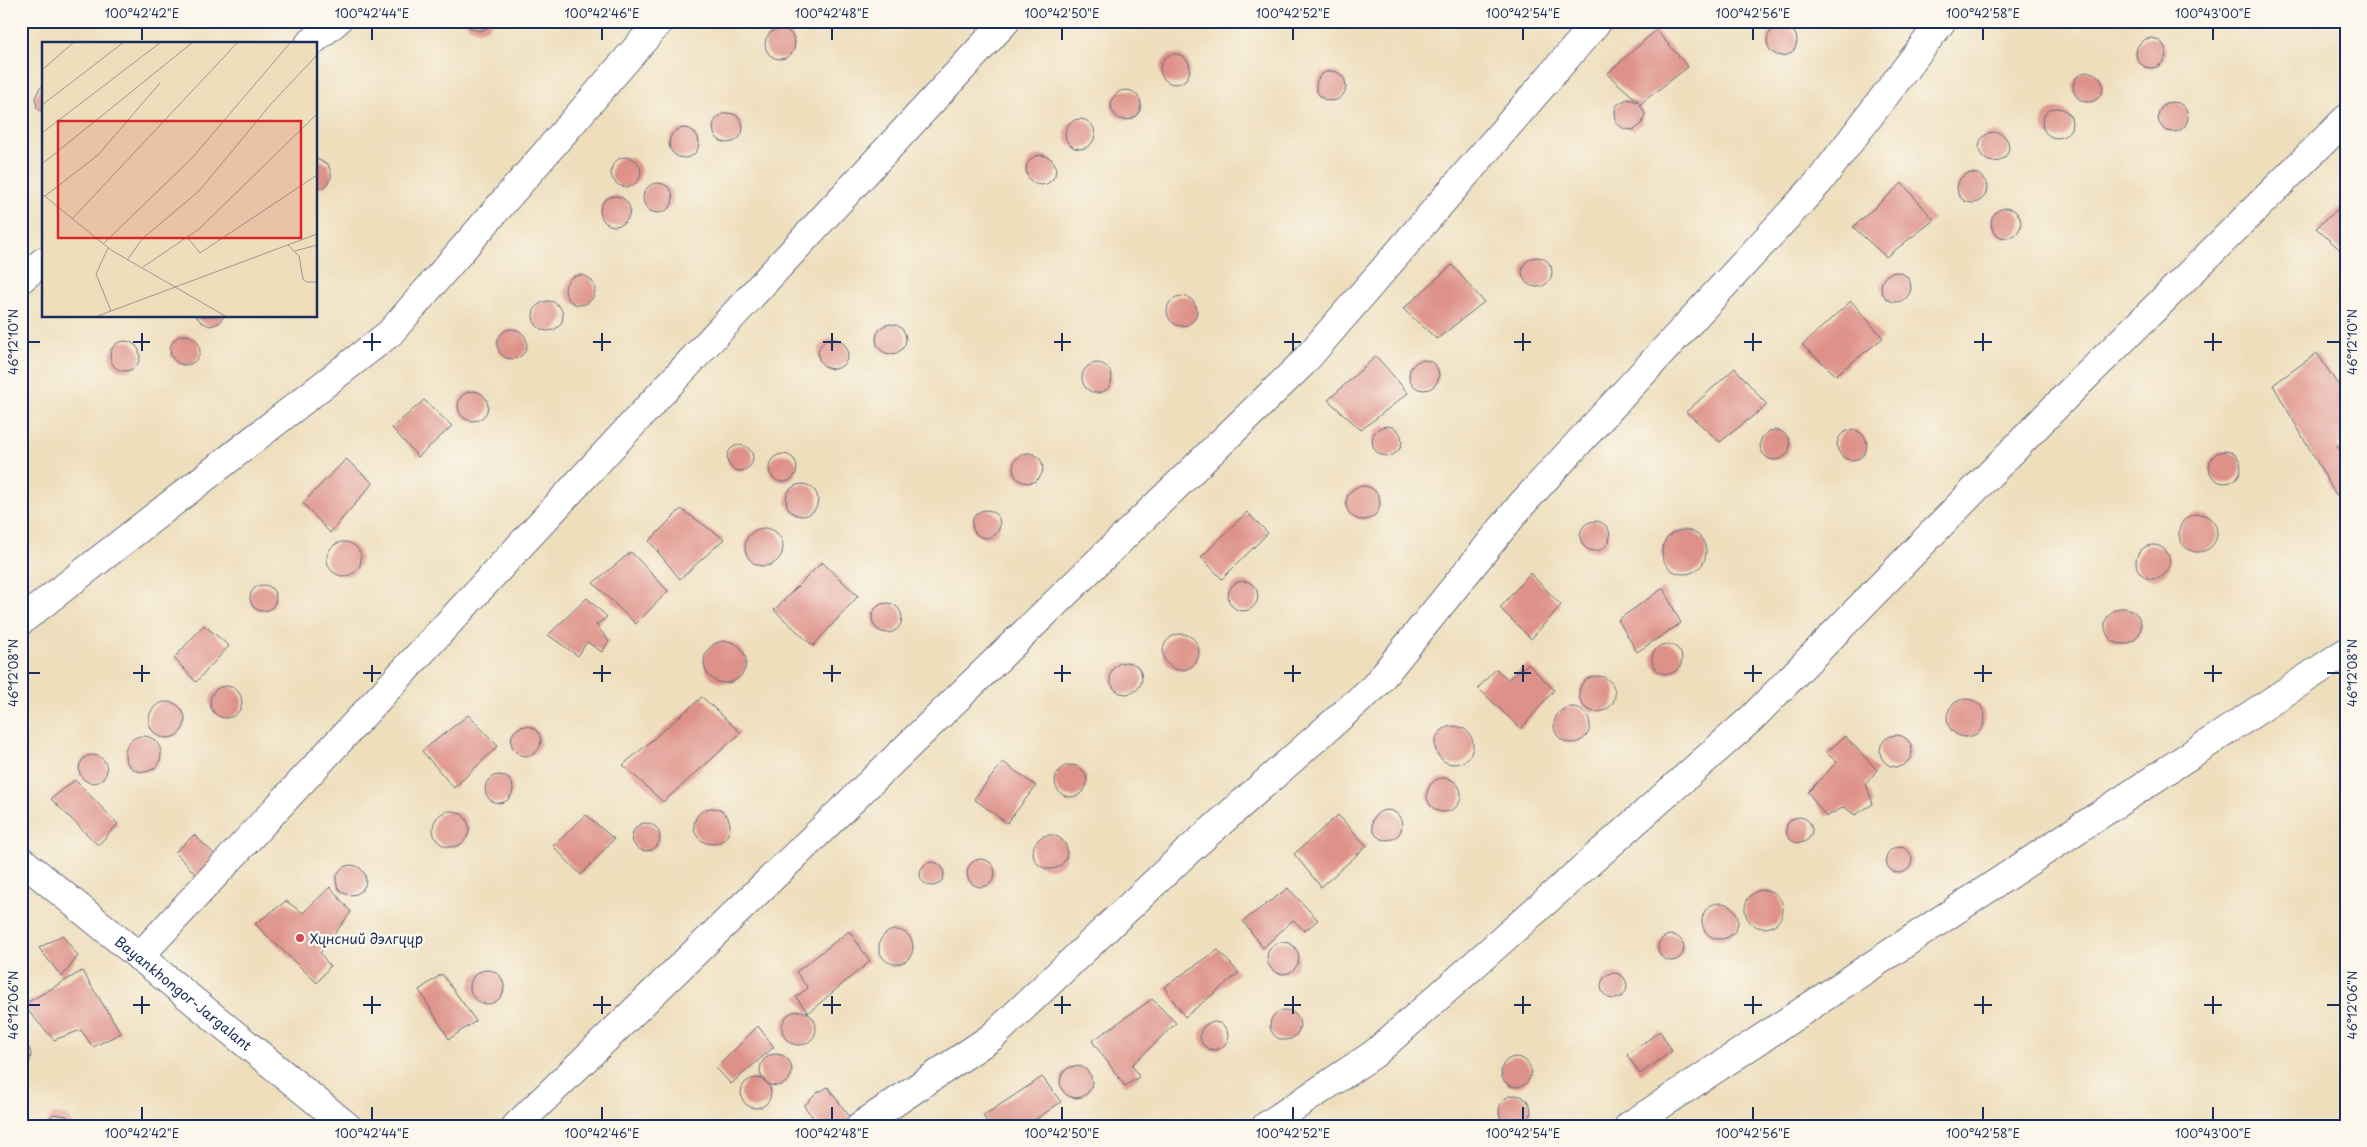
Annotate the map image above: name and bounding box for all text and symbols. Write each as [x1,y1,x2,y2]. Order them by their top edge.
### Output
text: 100°42'42"E [105,4,179,22]
text: 100°42'44"E [335,4,409,22]
text: 100°42'46"E [564,4,640,22]
text: 100°42'48"E [795,4,869,22]
text: 100°42'50"E [1024,4,1100,22]
text: 100°42'52"E [1256,4,1330,22]
text: 100°42'54"E [1486,4,1560,22]
text: 100°42'56"E [1716,4,1790,22]
text: 100°42'58"E [1946,4,2020,22]
text: 100°43'00"E [2175,4,2251,22]
inset map [42,42,318,318]
text: 46°12'10"N [4,309,22,375]
text: 46°12'10"N [2343,309,2361,375]
text: 46°12'08"N [4,639,22,707]
text: 46°12'08"N [2343,639,2361,707]
place label: Хүнсний дэлгүүр [310,928,423,949]
street label: Bayankhongor-Jargalant [111,930,257,1055]
marker: Хүнсний дэлгүүр [294,932,306,944]
text: 46°12'06"N [4,971,22,1039]
text: 46°12'06"N [2343,971,2361,1039]
text: 100°42'42"E [105,1124,179,1142]
text: 100°42'44"E [335,1124,409,1142]
text: 100°42'46"E [564,1124,640,1142]
text: 100°42'48"E [795,1124,869,1142]
text: 100°42'50"E [1024,1124,1100,1142]
text: 100°42'52"E [1256,1124,1330,1142]
text: 100°42'54"E [1486,1124,1560,1142]
text: 100°42'56"E [1716,1124,1790,1142]
text: 100°42'58"E [1946,1124,2020,1142]
text: 100°43'00"E [2175,1124,2251,1142]

